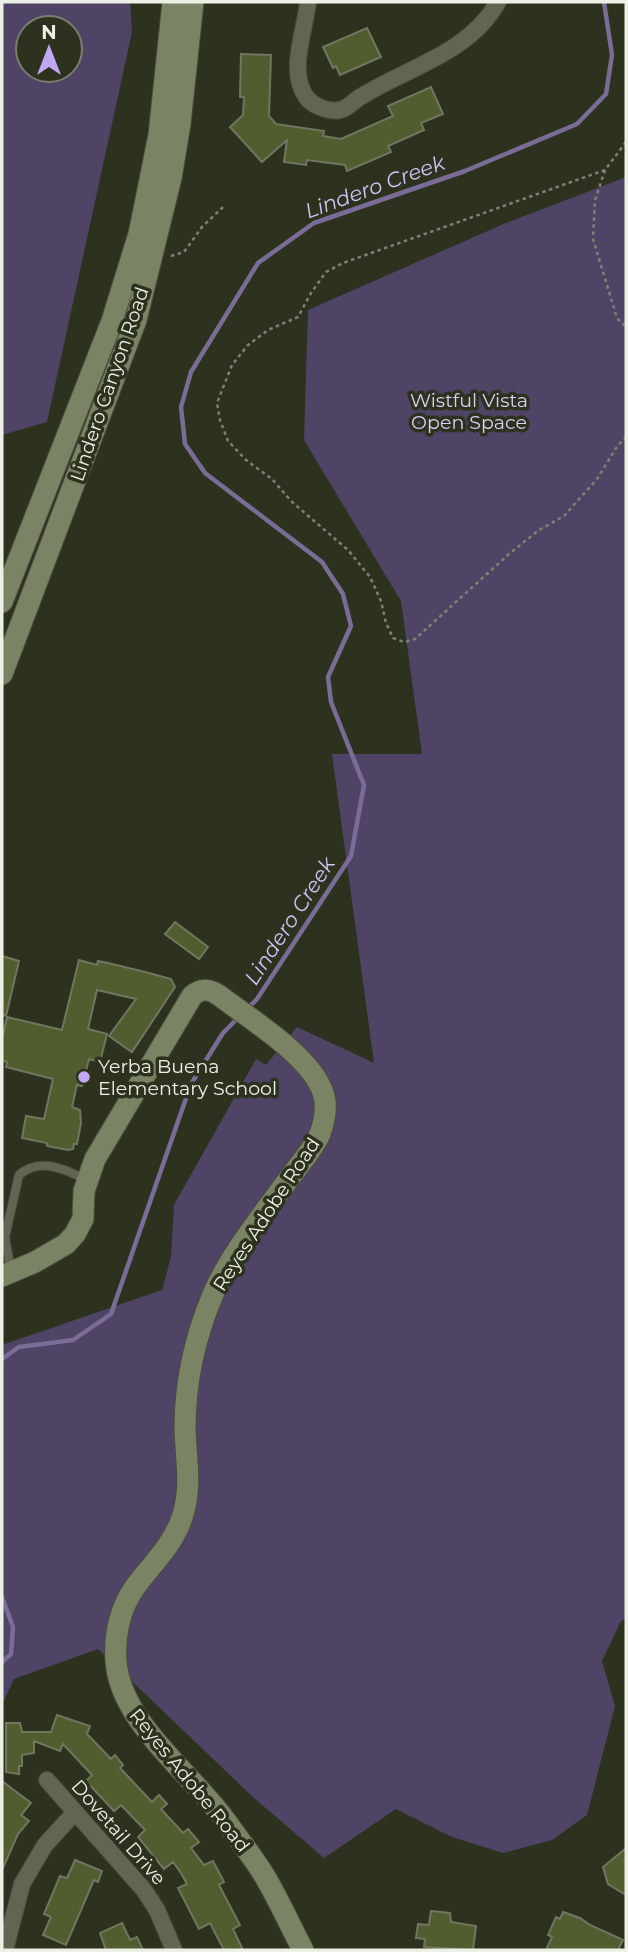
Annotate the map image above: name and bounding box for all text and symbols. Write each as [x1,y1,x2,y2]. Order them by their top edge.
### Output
north arrow [14,14,84,84]
text: N [41,21,57,44]
water label: Lindero Creek [301,149,450,223]
street label: Lindero Canyon Road [65,284,154,484]
park label: Wistful Vista Open Space [410,389,528,434]
water label: Lindero Creek [239,851,341,989]
place label: Yerba Buena Elementary School [98,1055,277,1100]
marker: Yerba Buena Elementary School [76,1069,92,1085]
street label: Reyes Adobe Road [208,1133,325,1295]
street label: Reyes Adobe Road [125,1704,255,1857]
street label: Dovetail Drive [67,1775,171,1890]

